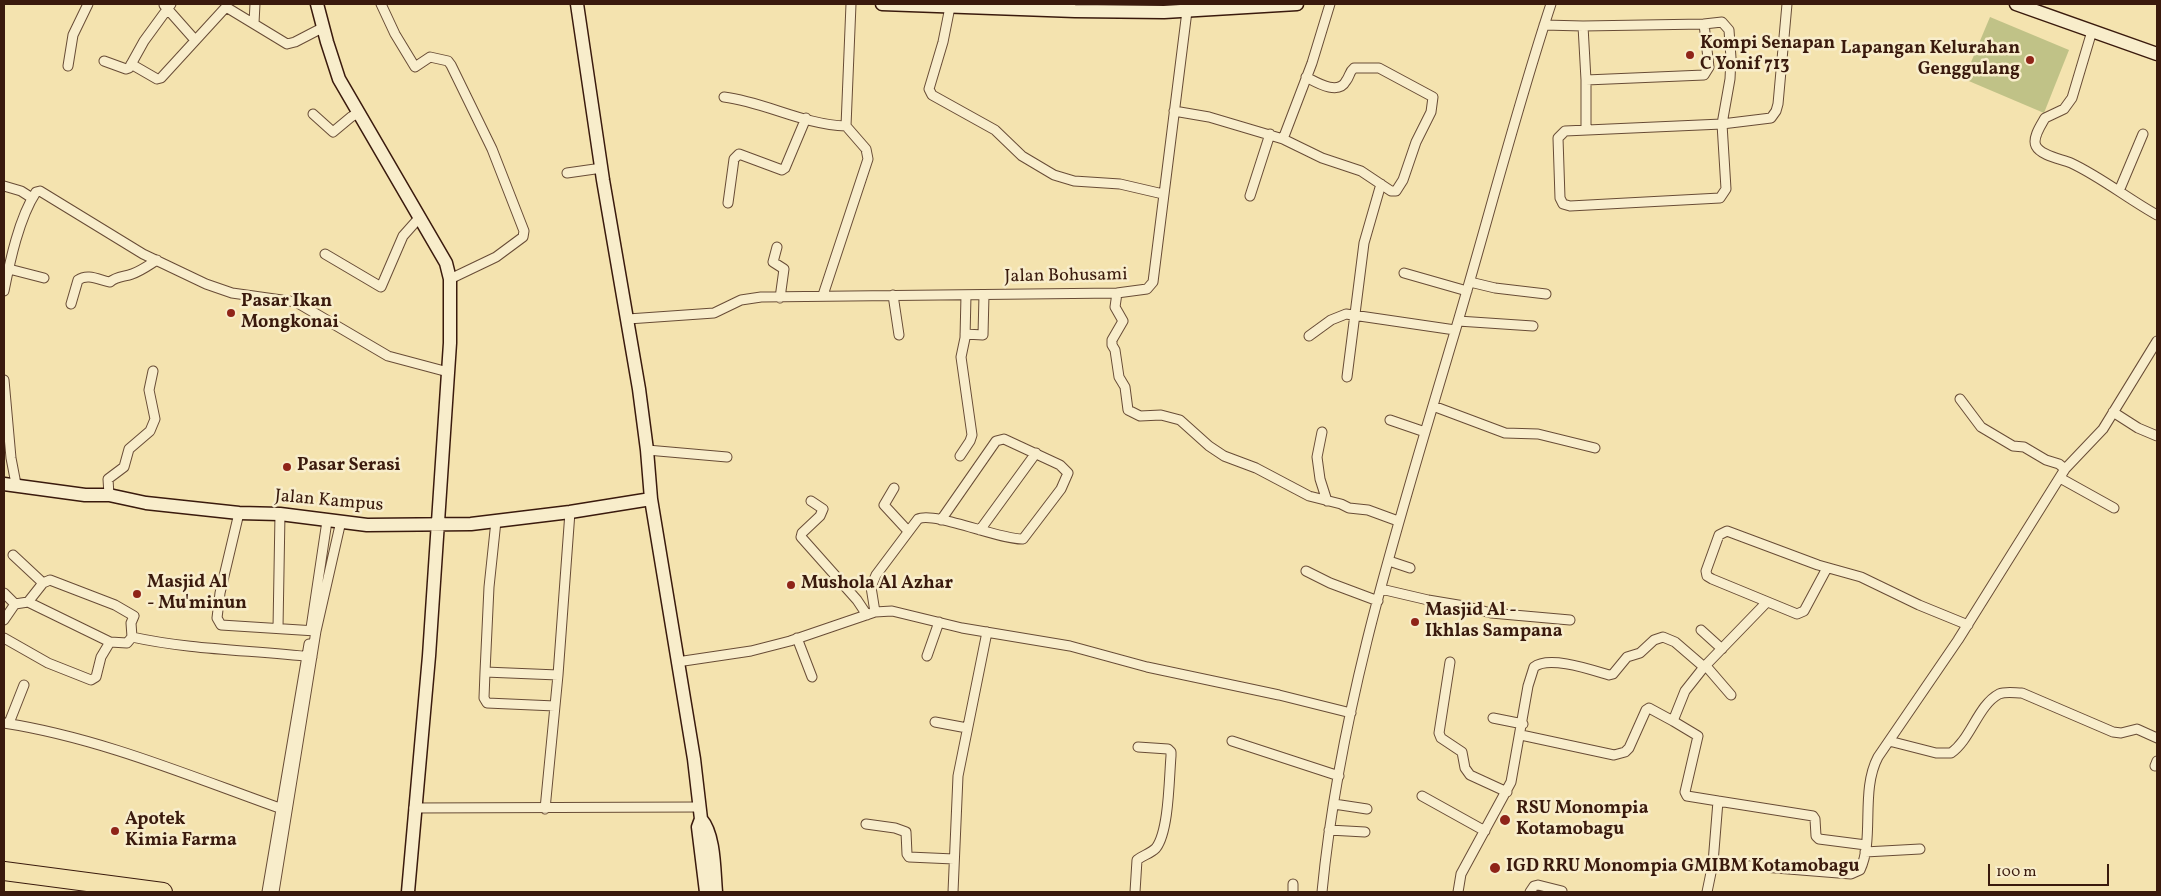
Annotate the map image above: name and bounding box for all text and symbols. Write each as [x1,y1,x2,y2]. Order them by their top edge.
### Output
place label: Kompi Senapan C Yonif 713 [1700,34,1835,76]
place label: Lapangan Kelurahan Genggulang [1841,39,2020,82]
marker: Kompi Senapan C Yonif 713 [1684,49,1696,61]
marker: Lapangan Kelurahan Genggulang [2024,54,2036,66]
street label: Jalan Bohusami [1004,265,1128,289]
place label: Pasar Ikan Mongkonai [241,292,339,334]
marker: Pasar Ikan Mongkonai [225,307,237,319]
place label: Pasar Serasi [297,456,401,478]
marker: Pasar Serasi [281,461,293,473]
street label: Jalan Kampus [274,486,384,518]
place label: Masjid Al - Mu'minun [147,573,247,616]
place label: Mushola Al Azhar [801,574,953,596]
marker: Mushola Al Azhar [785,579,797,591]
marker: Masjid Al - Mu'minun [131,588,143,600]
place label: Masjid Al - Ikhlas Sampana [1425,601,1563,644]
marker: Masjid Al - Ikhlas Sampana [1409,616,1421,628]
place label: RSU Monompia Kotamobagu [1516,799,1649,842]
place label: Apotek Kimia Farma [125,810,237,852]
marker: RSU Monompia Kotamobagu [1498,813,1512,827]
marker: Apotek Kimia Farma [109,825,121,837]
scale bar [1991,854,2112,886]
place label: IGD RRU Monompia GMIBM Kotamobagu [1506,857,1859,879]
marker: IGD RRU Monompia GMIBM Kotamobagu [1488,861,1502,875]
text: 100 m [1996,862,2036,883]

